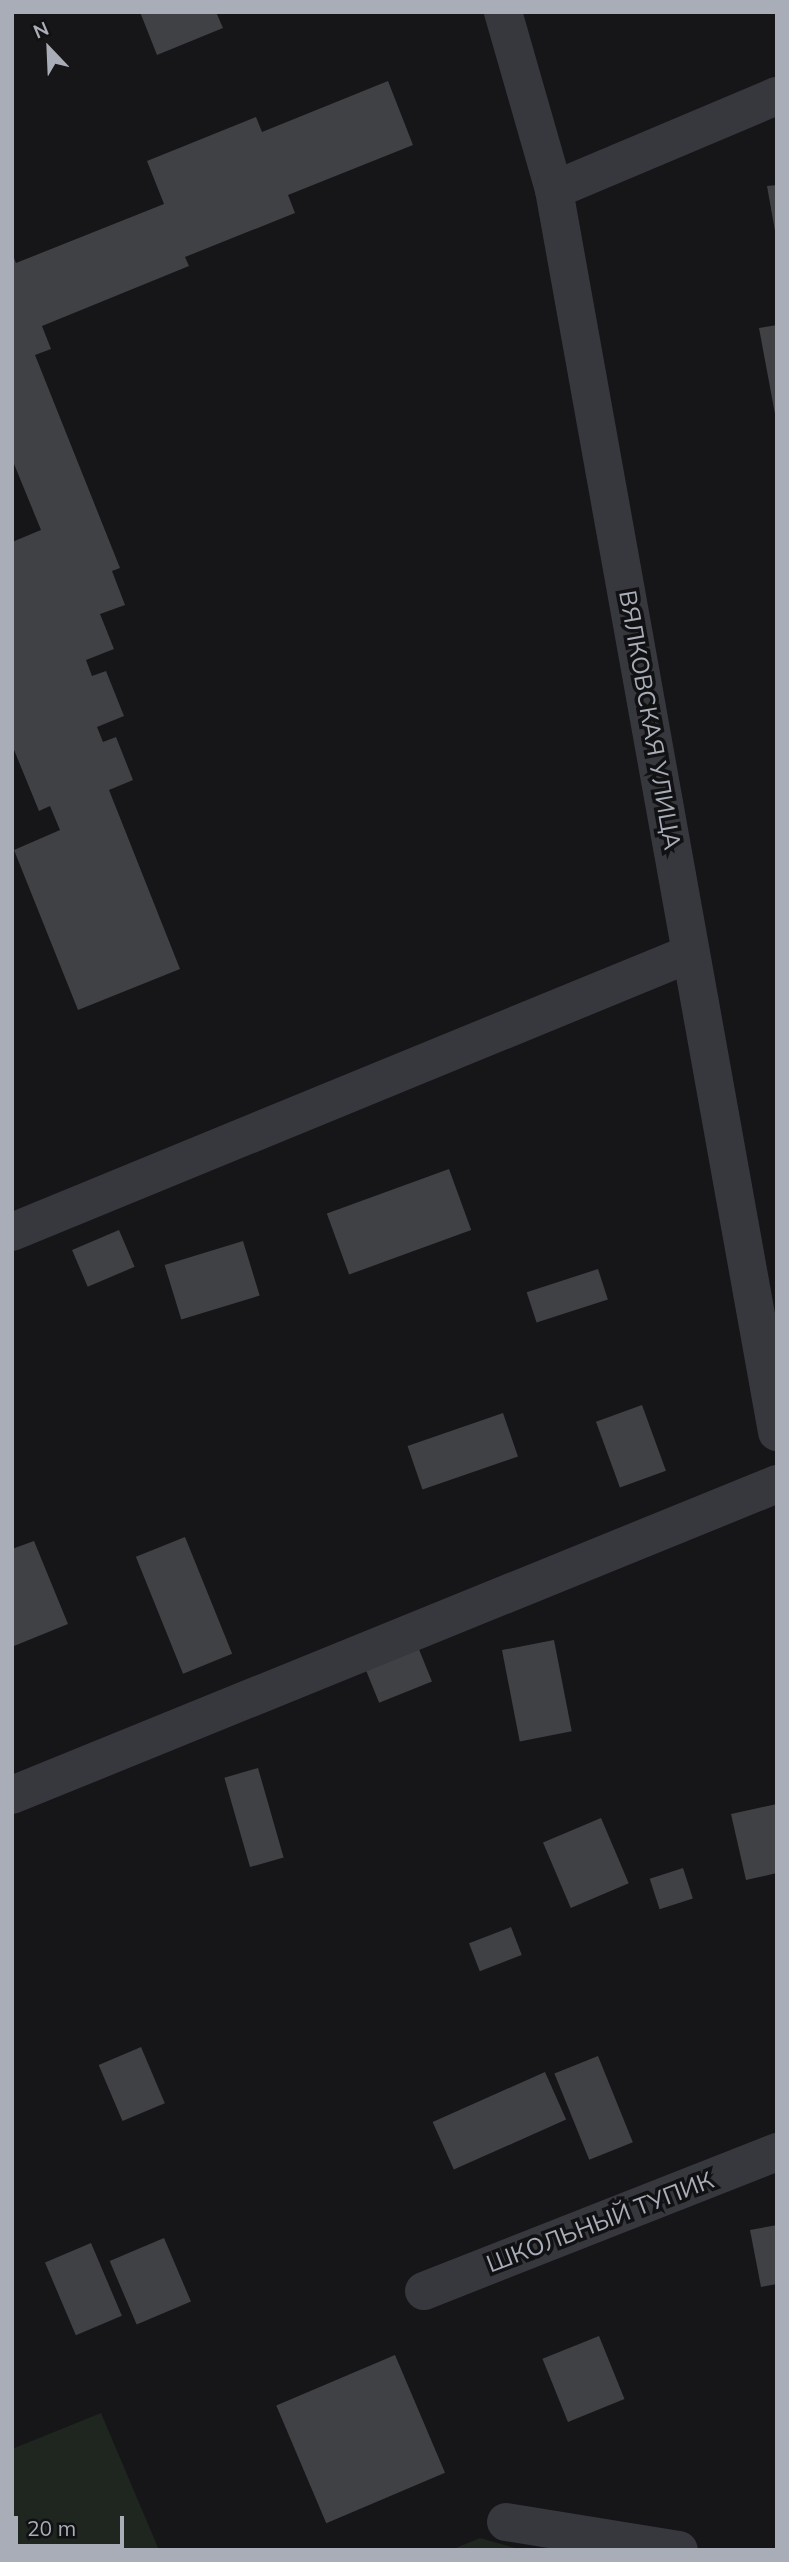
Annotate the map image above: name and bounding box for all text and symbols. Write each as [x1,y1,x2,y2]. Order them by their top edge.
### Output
north arrow [14,14,84,84]
text: N [29,16,52,44]
street label: ВЯЛКОВСКАЯ УЛИЦА [613,588,687,852]
street label: ШКОЛЬНЫЙ ТУПИК [483,2165,717,2279]
scale bar [18,2502,128,2546]
text: 20 m [27,2515,76,2541]

